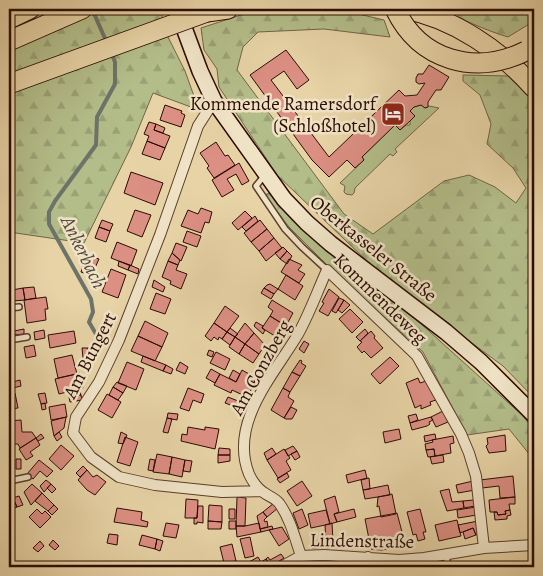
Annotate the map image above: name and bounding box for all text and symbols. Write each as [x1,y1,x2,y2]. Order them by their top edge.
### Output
place label: Kommende Ramersdorf (Schloßhotel) [190,91,379,139]
hotel icon: Kommende Ramersdorf (Schloßhotel) [380,101,406,127]
street label: Oberkasseler Straße [304,189,442,308]
water label: Ankerbach [54,210,113,293]
street label: Kommendeweg [328,247,433,350]
street label: Am Bungert [57,308,123,404]
street label: Am Conzberg [223,315,298,421]
street label: Lindenstraße [310,527,414,555]

